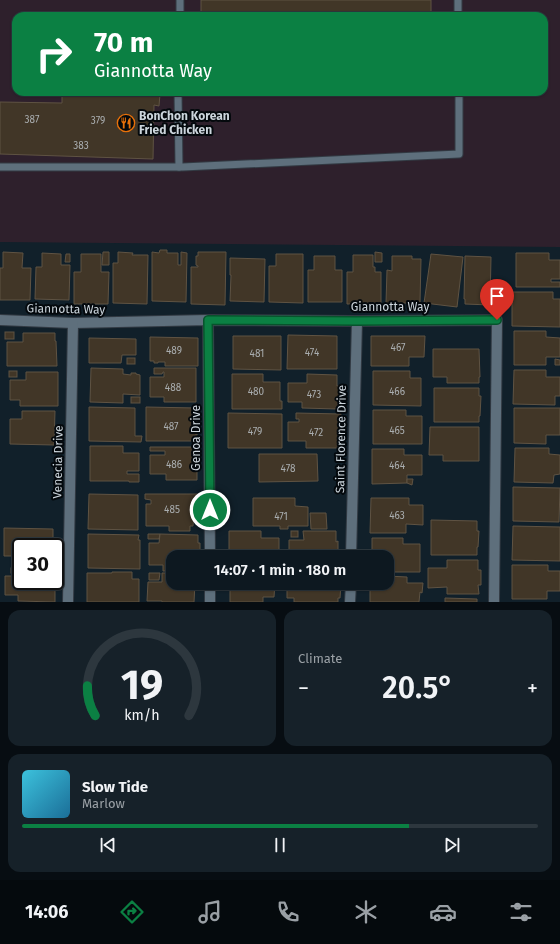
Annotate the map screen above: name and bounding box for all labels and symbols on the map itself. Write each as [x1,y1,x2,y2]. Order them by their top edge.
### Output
place label: BonChon Korean Fried Chicken [139,109,230,137]
restaurant icon: BonChon Korean Fried Chicken [116,113,136,133]
house number: 387 [25,114,40,126]
house number: 379 [91,115,105,127]
house number: 383 [73,140,89,152]
pin [480,279,514,320]
street label: Giannotta Way [351,300,429,314]
street label: Giannotta Way [27,301,106,317]
house number: 467 [391,342,406,354]
house number: 489 [166,345,182,357]
house number: 474 [305,347,320,359]
house number: 481 [250,348,264,360]
house number: 488 [165,382,182,394]
street label: Saint Florence Drive [333,385,349,493]
house number: 480 [248,386,265,398]
house number: 466 [389,386,405,398]
house number: 473 [307,389,321,401]
street label: Genoa Drive [189,405,203,471]
house number: 487 [163,421,179,433]
street label: Venecia Drive [50,425,66,499]
house number: 465 [389,425,405,437]
house number: 479 [248,426,262,438]
house number: 472 [309,427,323,439]
house number: 486 [166,459,182,471]
house number: 464 [389,460,406,472]
house number: 478 [281,463,296,475]
position arrow [189,489,231,531]
house number: 485 [164,504,180,516]
house number: 463 [389,510,405,522]
house number: 471 [274,511,288,523]
speed limit sign: 30 [12,538,64,590]

